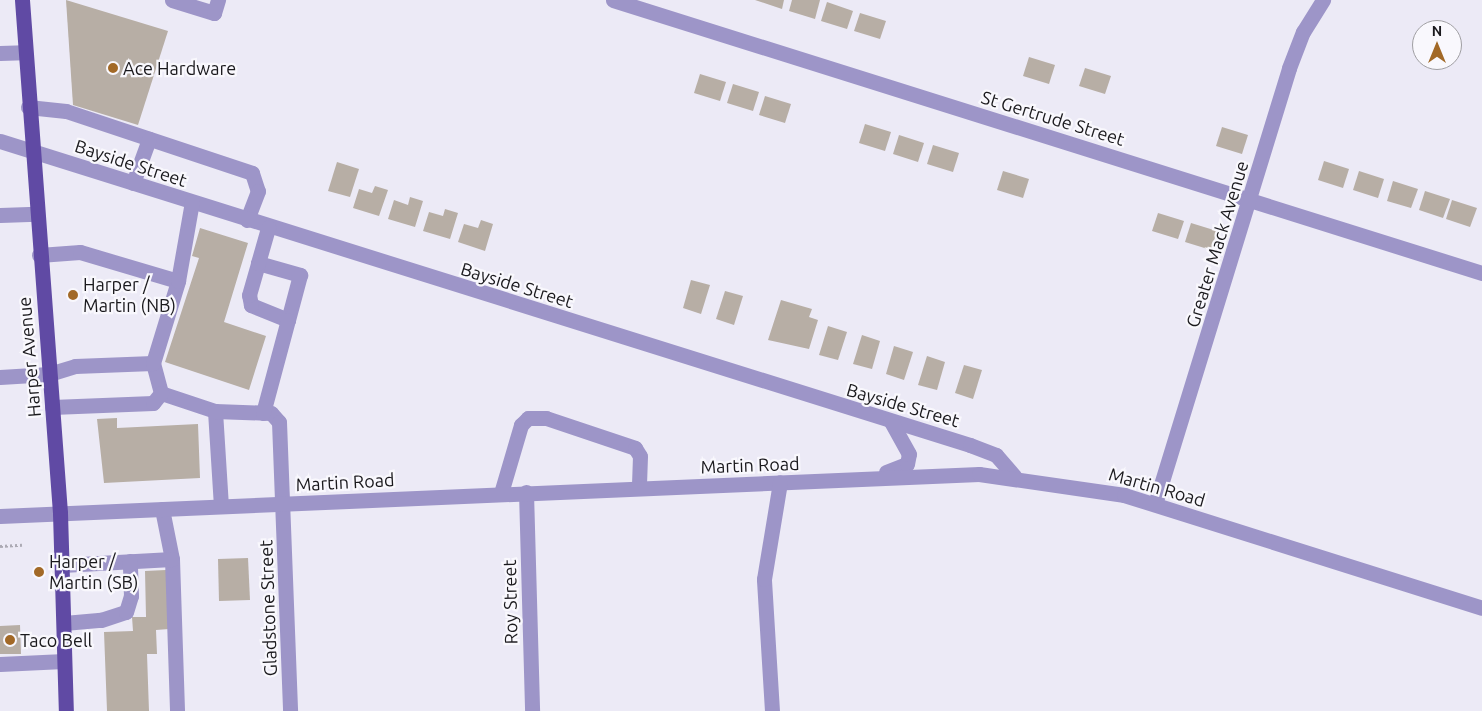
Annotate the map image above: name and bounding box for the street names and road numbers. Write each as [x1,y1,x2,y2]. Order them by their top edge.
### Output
street label: St Gertrude Street [979,86,1127,150]
street label: Bayside Street [72,135,190,191]
street label: Greater Mack Avenue [1181,158,1253,330]
street label: Bayside Street [458,258,576,312]
street label: Harper Avenue [13,296,45,418]
street label: Bayside Street [844,379,962,431]
street label: Martin Road [700,452,800,478]
street label: Martin Road [1106,463,1208,511]
street label: Martin Road [295,469,395,495]
street label: Gladstone Street [255,539,281,677]
street label: Roy Street [498,559,522,645]

